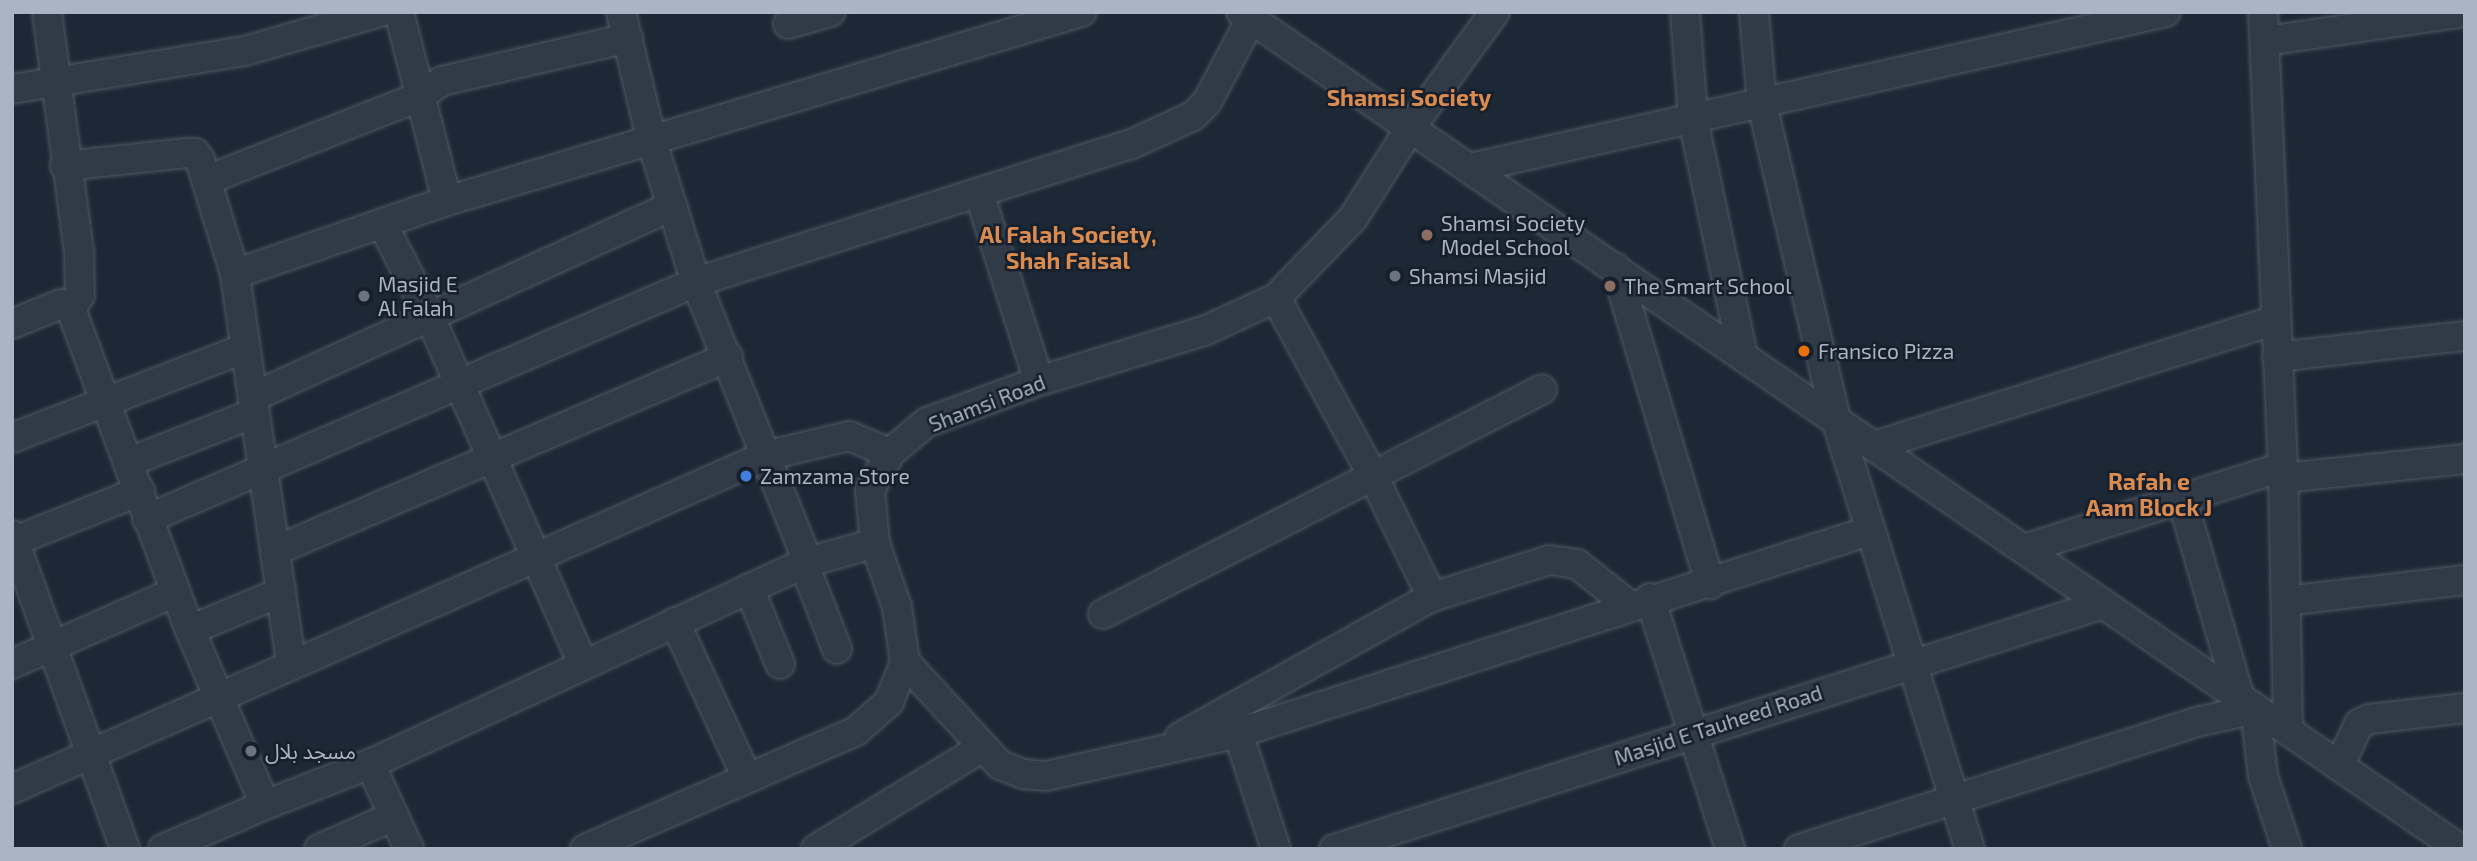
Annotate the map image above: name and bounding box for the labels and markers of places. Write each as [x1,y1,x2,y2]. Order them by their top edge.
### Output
place label: Shamsi Society Model School [1441,210,1585,260]
marker: Shamsi Society Model School [1419,227,1435,243]
place label: Shamsi Masjid [1409,263,1547,289]
marker: Shamsi Masjid [1387,268,1403,284]
place label: Masjid E Al Falah [378,271,458,321]
place label: The Smart School [1624,273,1792,299]
marker: The Smart School [1602,278,1618,294]
marker: Masjid E Al Falah [356,288,372,304]
place label: Fransico Pizza [1818,338,1954,364]
marker: Fransico Pizza [1796,343,1812,359]
place label: Zamzama Store [760,463,910,489]
marker: Zamzama Store [738,468,754,484]
place label: مسجد بلال [265,738,356,764]
marker: مسجد بلال [243,743,259,759]

